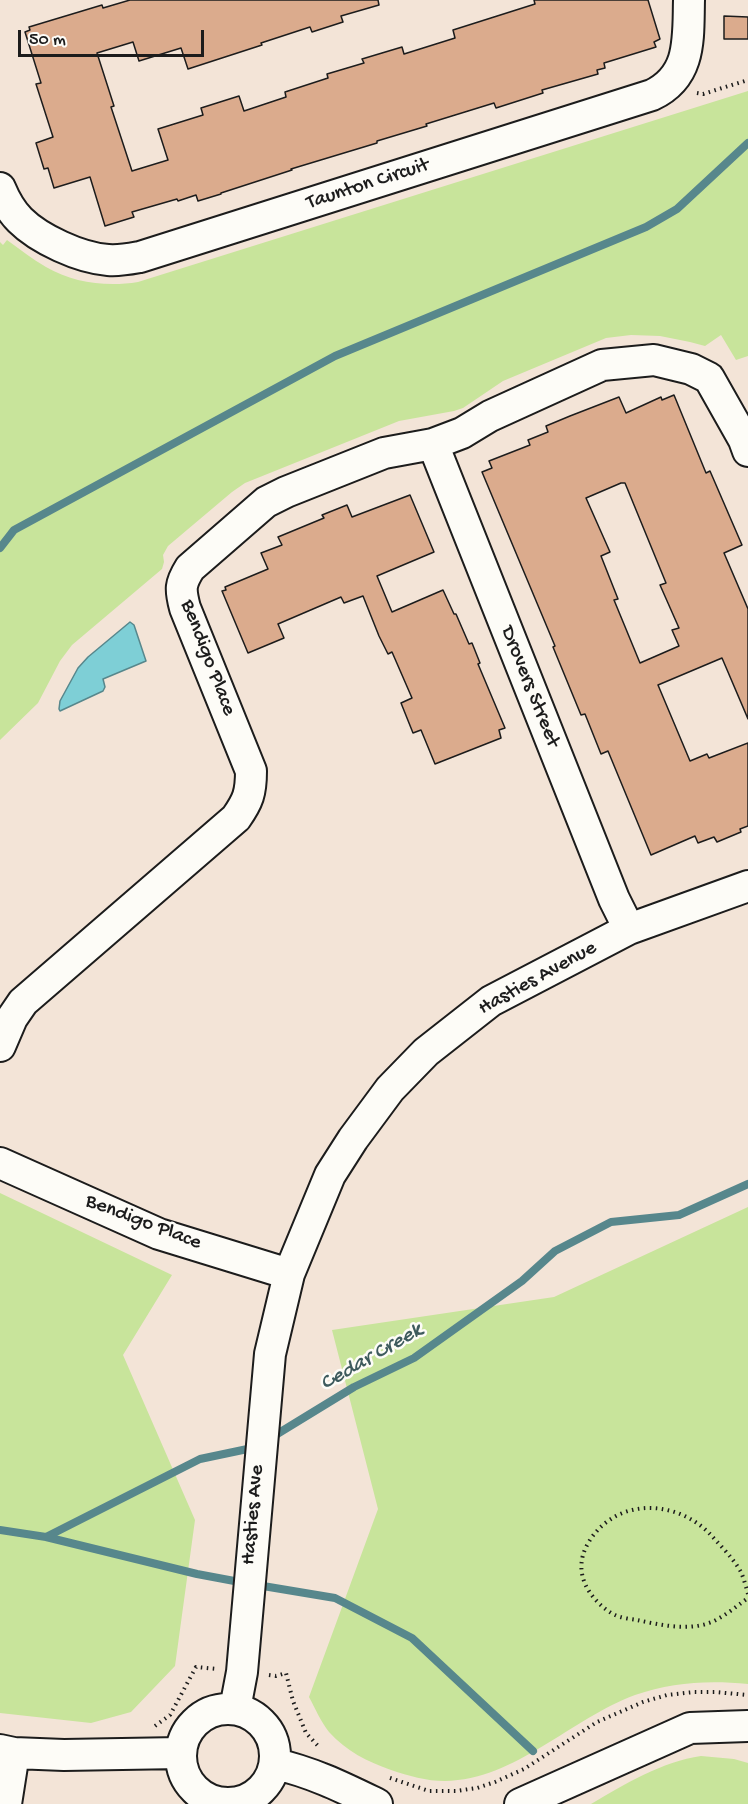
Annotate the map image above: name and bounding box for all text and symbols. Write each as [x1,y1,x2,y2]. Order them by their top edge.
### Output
scale bar [21,18,207,56]
text: 50 m [29,30,66,51]
street label: Taunton Circuit [303,153,433,217]
street label: Bendigo Place [173,597,241,719]
street label: Drovers Street [493,623,565,751]
street label: Hasties Avenue [475,936,601,1022]
street label: Bendigo Place [82,1189,204,1257]
water label: Cedar Creek [316,1318,428,1398]
street label: Hasties Ave [237,1464,271,1566]

